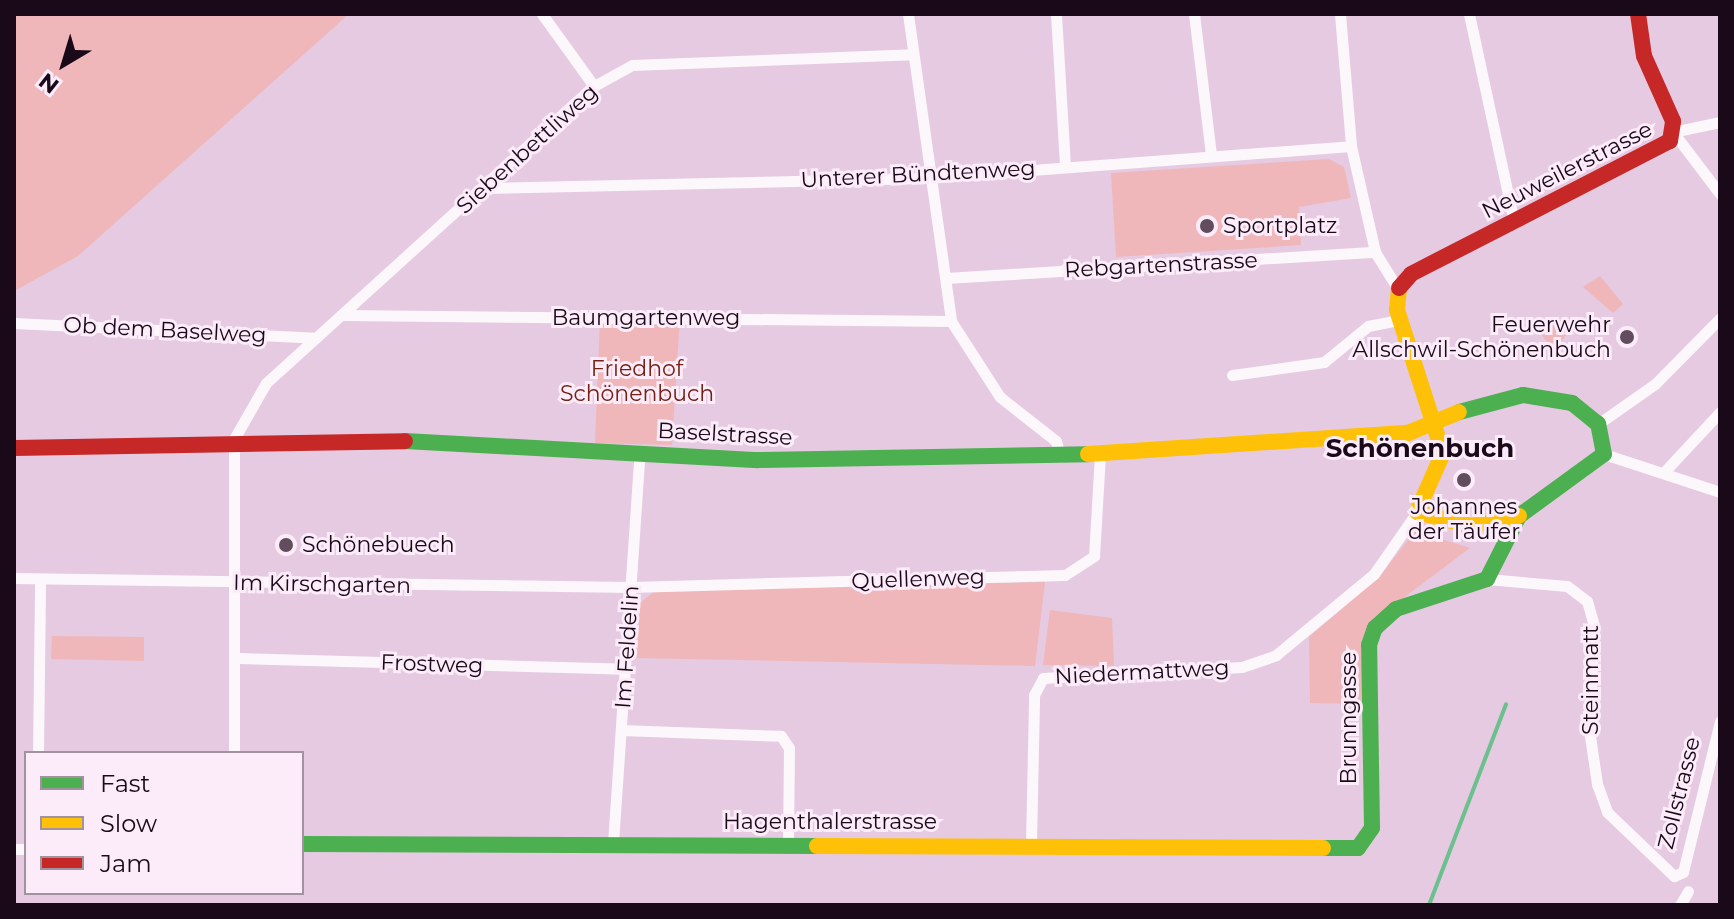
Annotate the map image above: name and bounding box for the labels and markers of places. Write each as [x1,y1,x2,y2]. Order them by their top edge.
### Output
place label: Sportplatz [1223,213,1337,239]
marker: Sportplatz [1198,217,1216,235]
place label: Feuerwehr Allschwil-Schönenbuch [1352,311,1611,362]
marker: Feuerwehr Allschwil-Schönenbuch [1618,328,1636,346]
marker: Johannes der Täufer [1455,471,1473,489]
place label: Johannes der Täufer [1408,493,1520,544]
place label: Schönebuech [302,532,455,558]
marker: Schönebuech [277,536,295,554]

